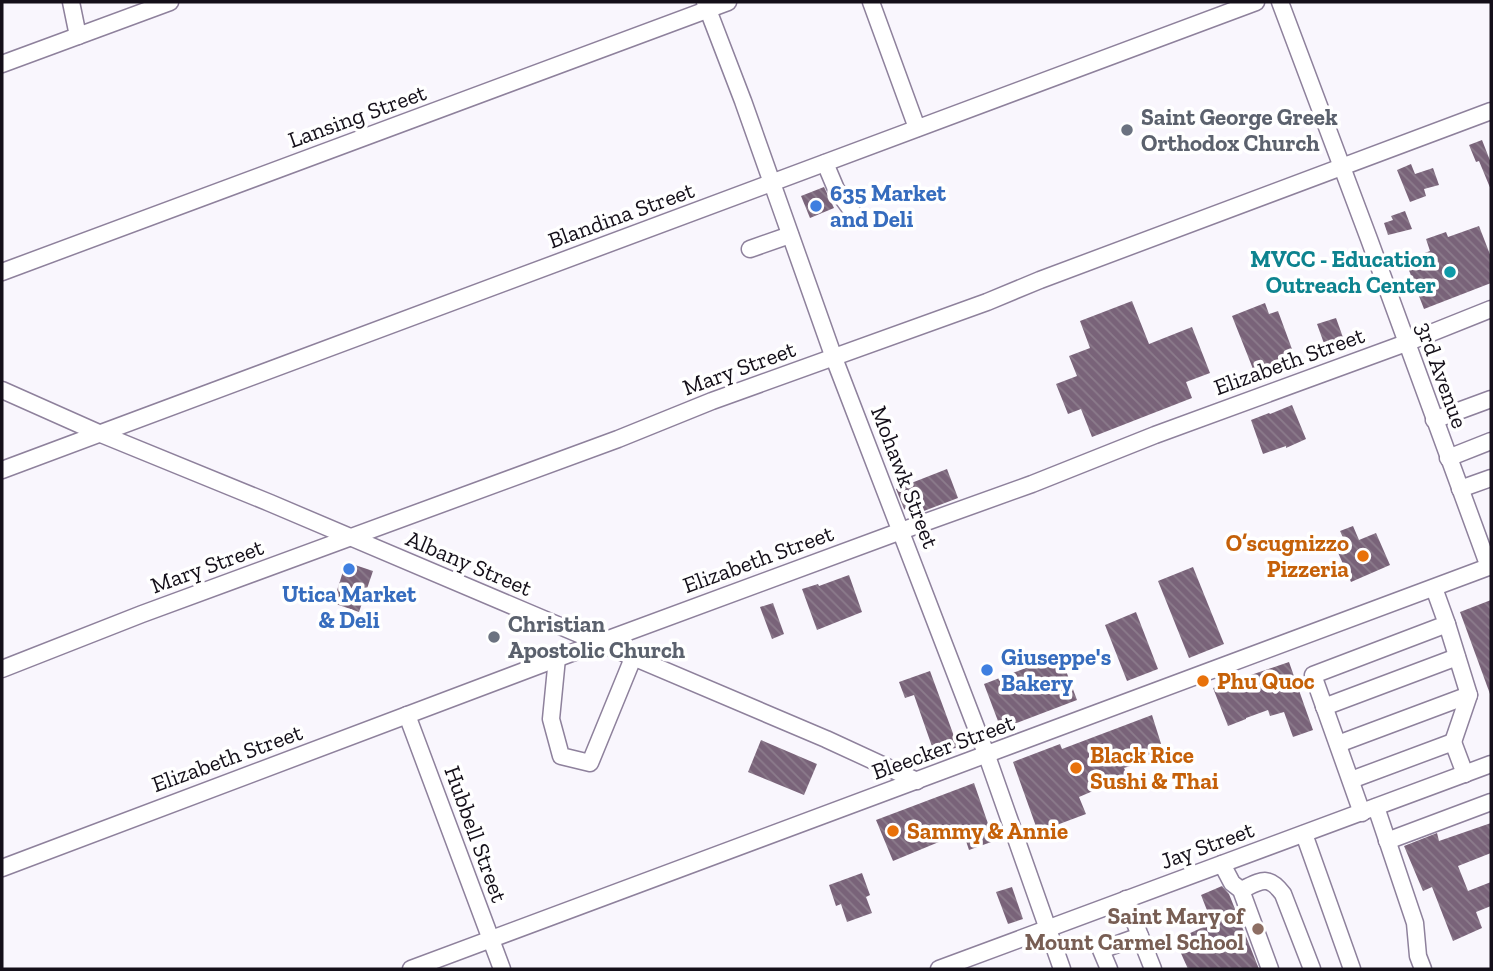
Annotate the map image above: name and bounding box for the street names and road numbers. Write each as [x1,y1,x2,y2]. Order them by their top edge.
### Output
street label: Lansing Street [284,78,430,154]
street label: Blandina Street [544,175,698,254]
street label: 3rd Avenue [1410,318,1474,432]
street label: Elizabeth Street [1210,321,1368,401]
street label: Mary Street [679,335,800,401]
street label: Mohawk Street [865,402,945,553]
street label: Elizabeth Street [679,519,837,599]
street label: Albany Street [402,524,537,602]
street label: Mary Street [147,533,268,599]
street label: Bleecker Street [868,708,1019,786]
street label: Elizabeth Street [148,718,306,798]
street label: Hubbell Street [438,762,514,907]
street label: Jay Street [1156,815,1258,875]

